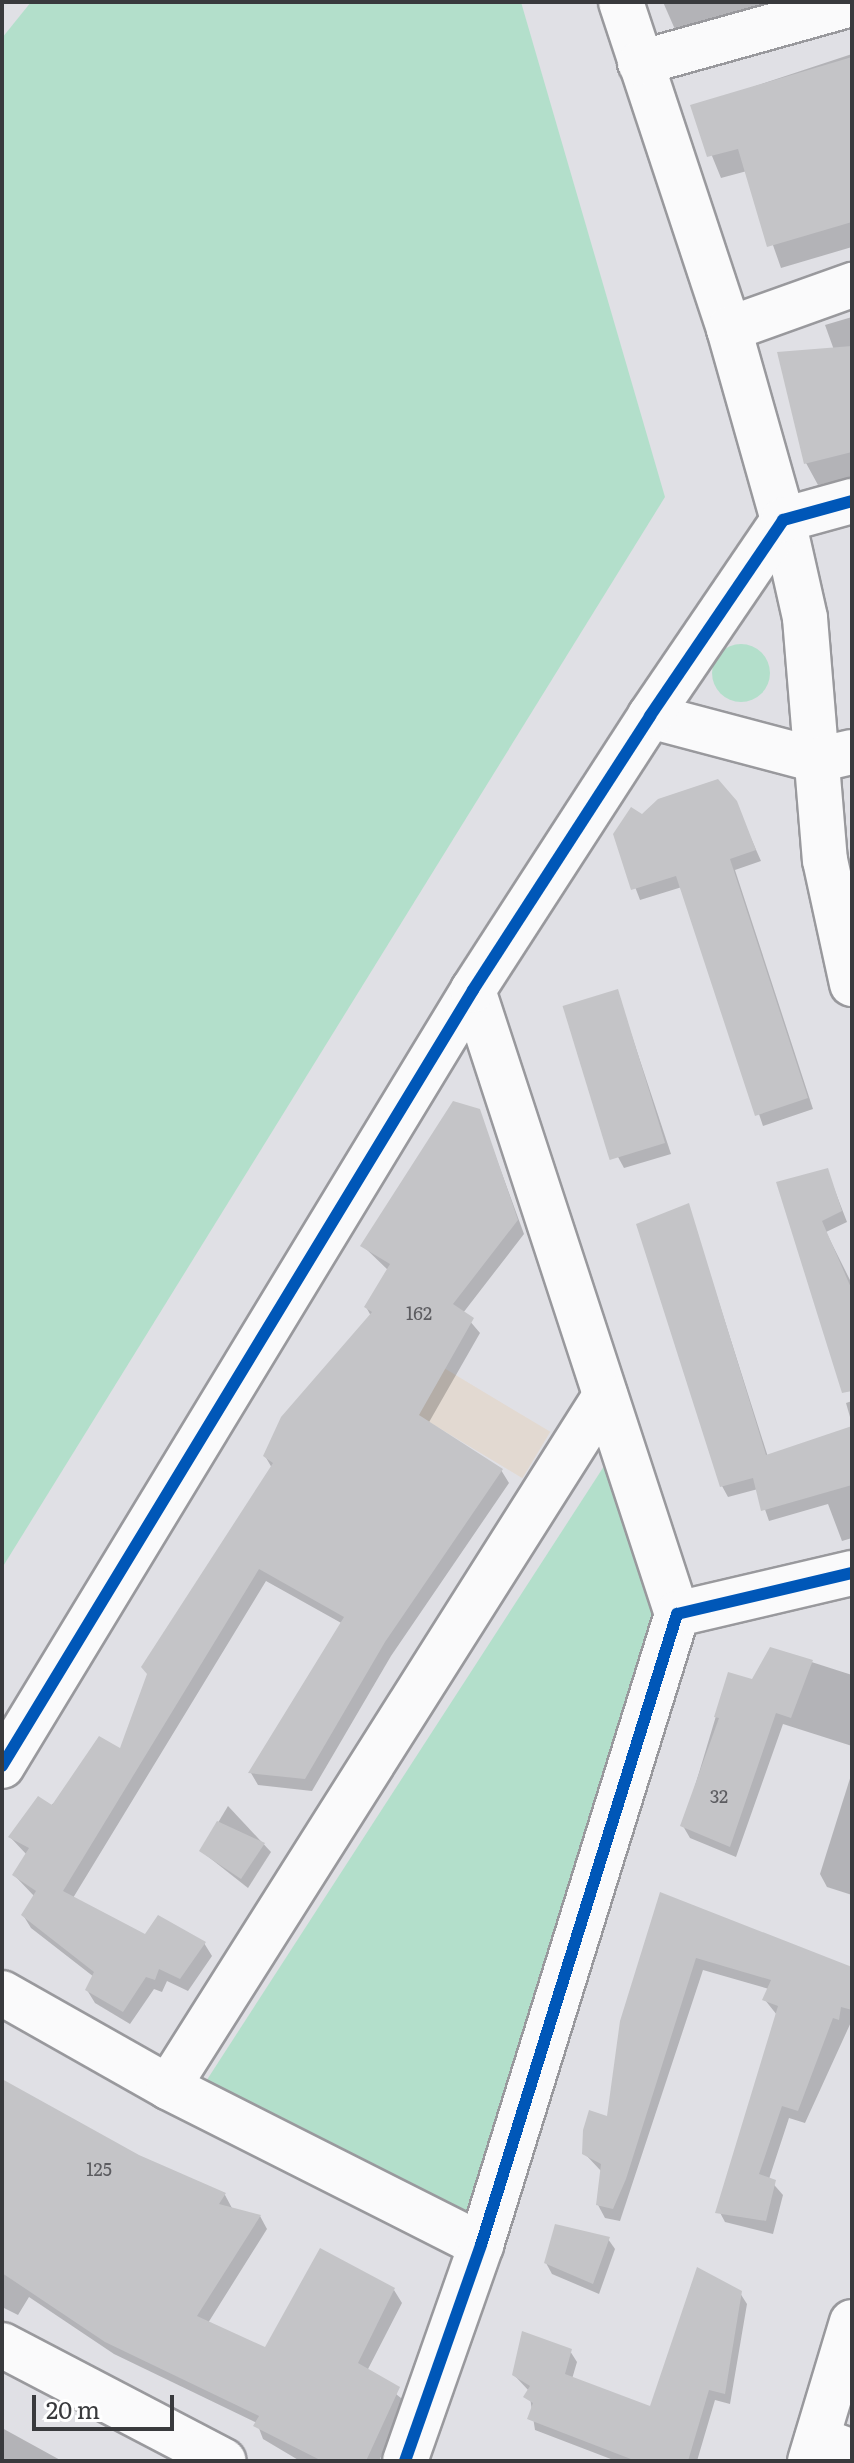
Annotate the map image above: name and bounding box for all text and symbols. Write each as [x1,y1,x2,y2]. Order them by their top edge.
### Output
house number: 162 [406,1302,432,1324]
house number: 32 [710,1785,728,1807]
house number: 125 [86,2158,112,2180]
scale bar [36,2379,178,2429]
text: 20 m [46,2391,100,2426]

